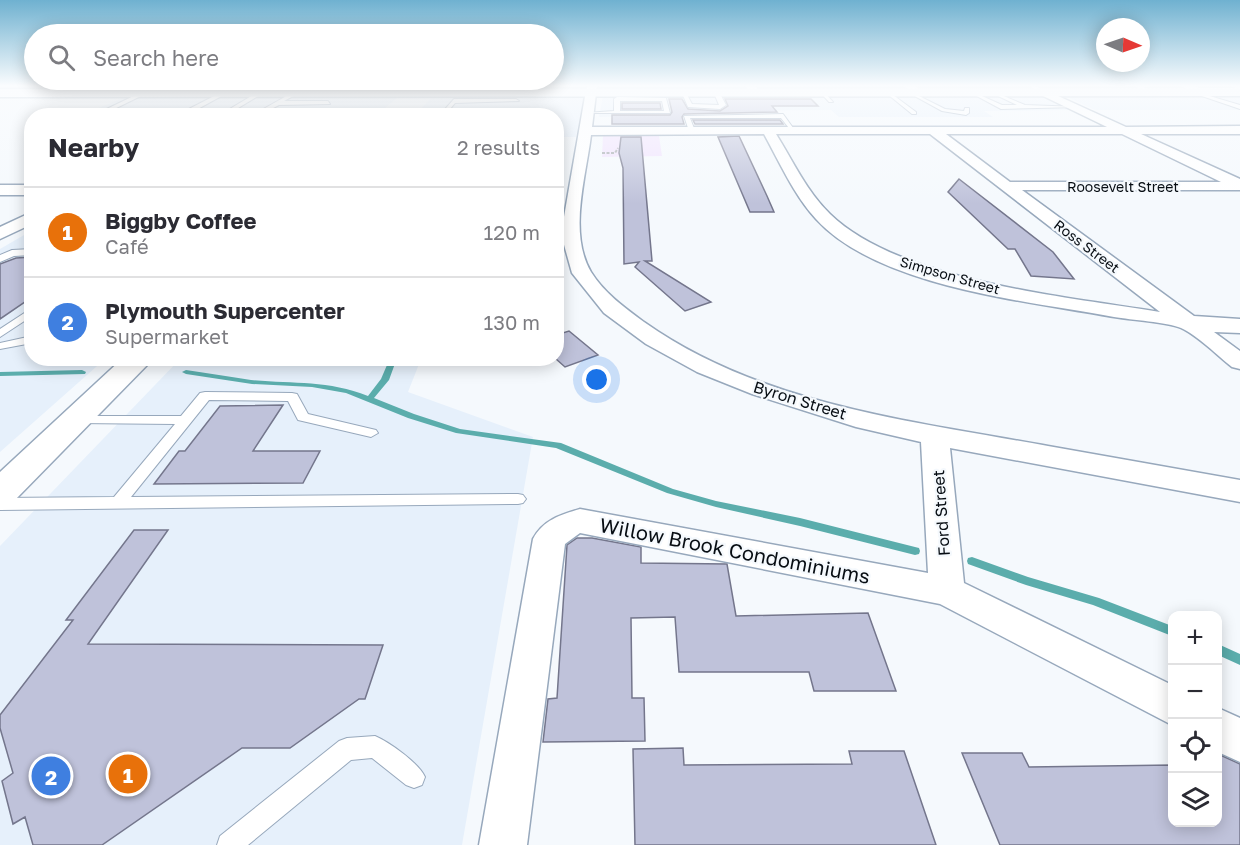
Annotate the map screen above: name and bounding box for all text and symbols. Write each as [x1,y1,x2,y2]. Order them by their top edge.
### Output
north arrow [1096,18,1150,72]
search box [24,24,564,90]
icon: search [45,41,78,74]
text: Search here [93,44,219,71]
text: Nearby [48,132,139,163]
text: 2 results [457,135,540,159]
street label: Roosevelt Street [1067,178,1179,195]
text: Biggby Coffee [105,207,256,234]
street label: Ross Street [1051,216,1123,276]
text: 1 [62,220,73,244]
text: 120 m [484,220,540,244]
text: Café [105,234,149,258]
street label: Simpson Street [898,253,1002,297]
text: Plymouth Supercenter [105,297,345,324]
text: 2 [61,310,74,334]
text: 130 m [484,310,540,334]
text: Supermarket [105,324,229,348]
your location [582,365,611,394]
street label: Byron Street [751,376,849,424]
street label: Ford Street [928,469,954,557]
street label: Willow Brook Condominiums [598,512,872,588]
map controls [1168,611,1222,827]
button: + [1168,611,1222,665]
button: − [1168,665,1222,719]
button: locate [1168,719,1222,773]
pin: 1 [108,752,148,796]
pin: 2 [32,754,70,798]
button: layers [1168,773,1222,827]

